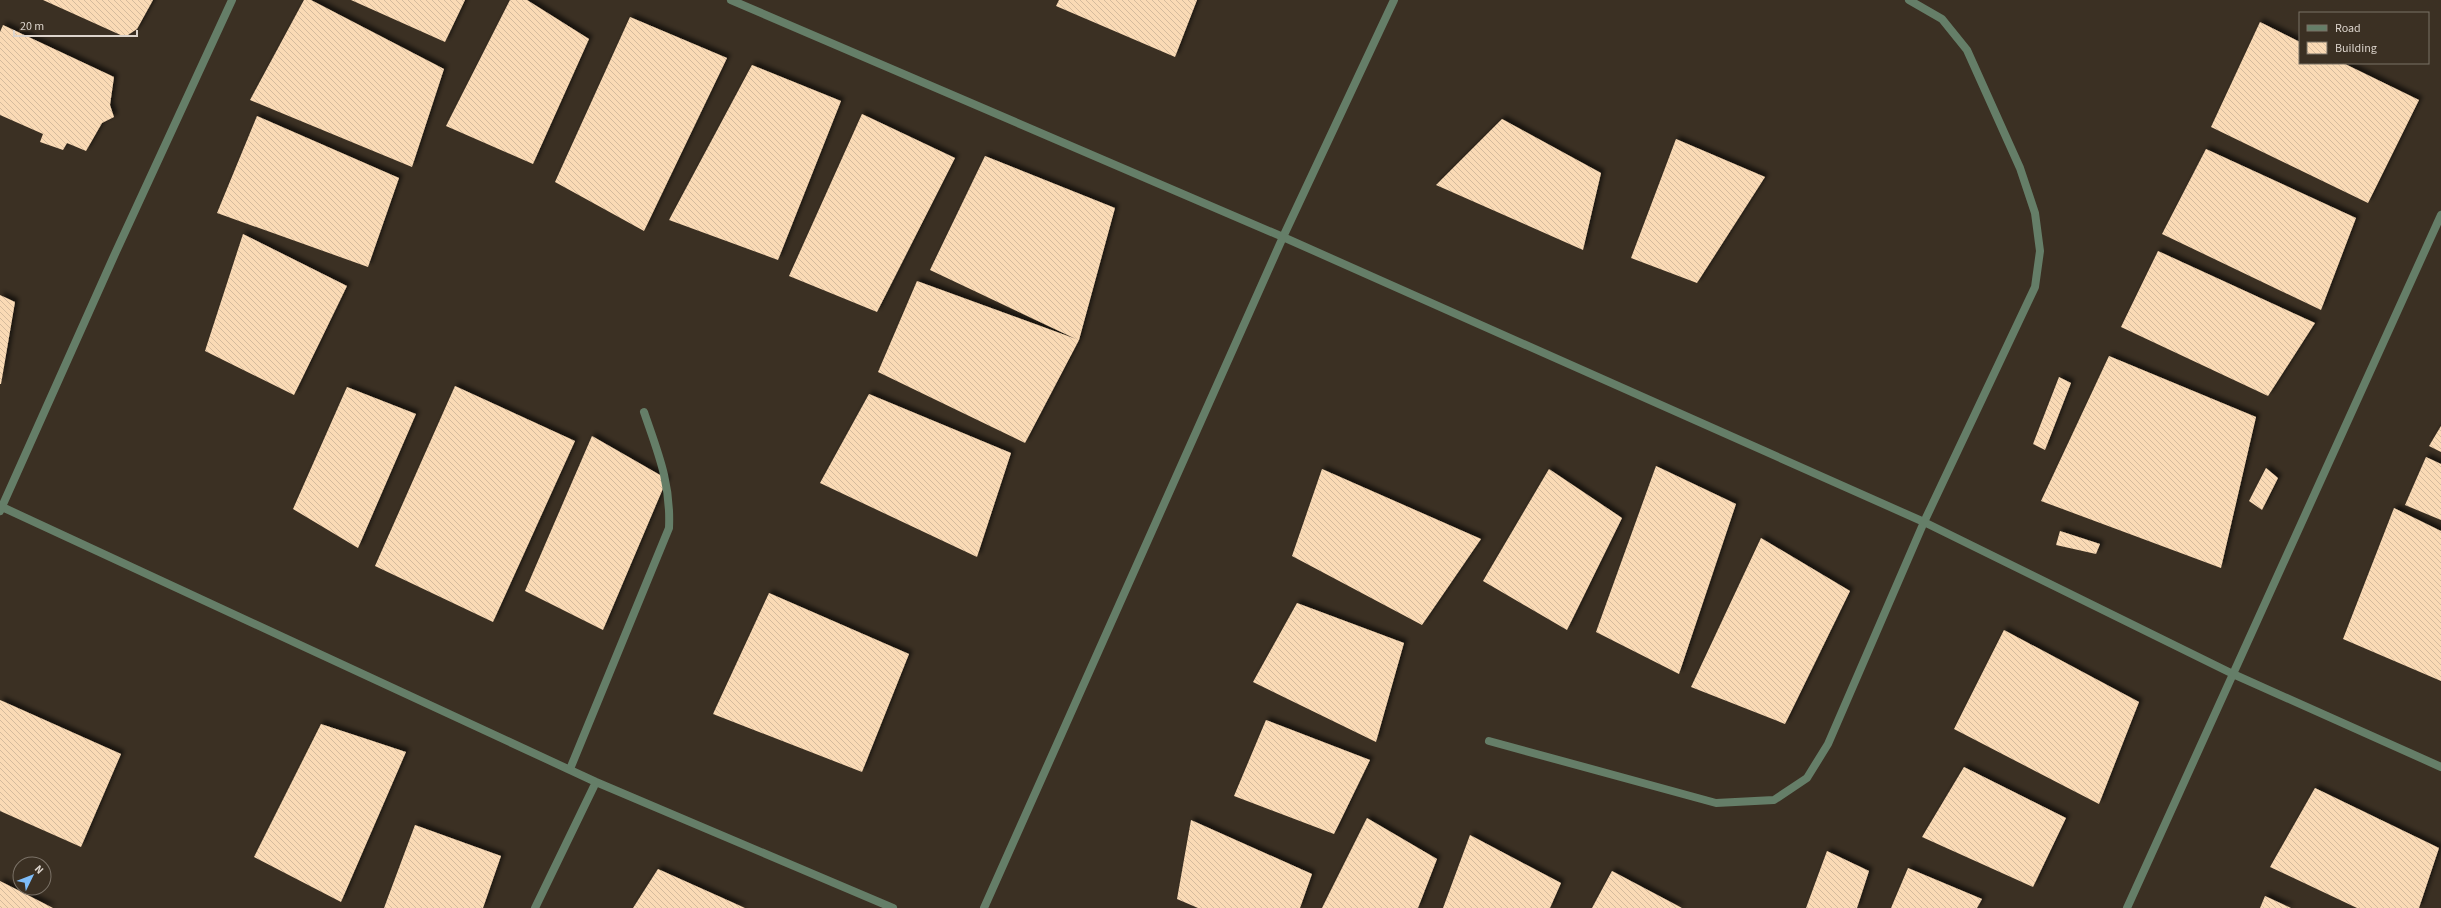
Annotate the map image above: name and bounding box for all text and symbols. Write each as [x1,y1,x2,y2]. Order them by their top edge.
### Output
scale bar [14,12,137,38]
legend [2299,12,2429,64]
text: 20 m [20,18,44,35]
text: Road [2335,20,2361,37]
text: Building [2335,40,2377,57]
north arrow [12,856,52,896]
text: N [31,862,47,877]

